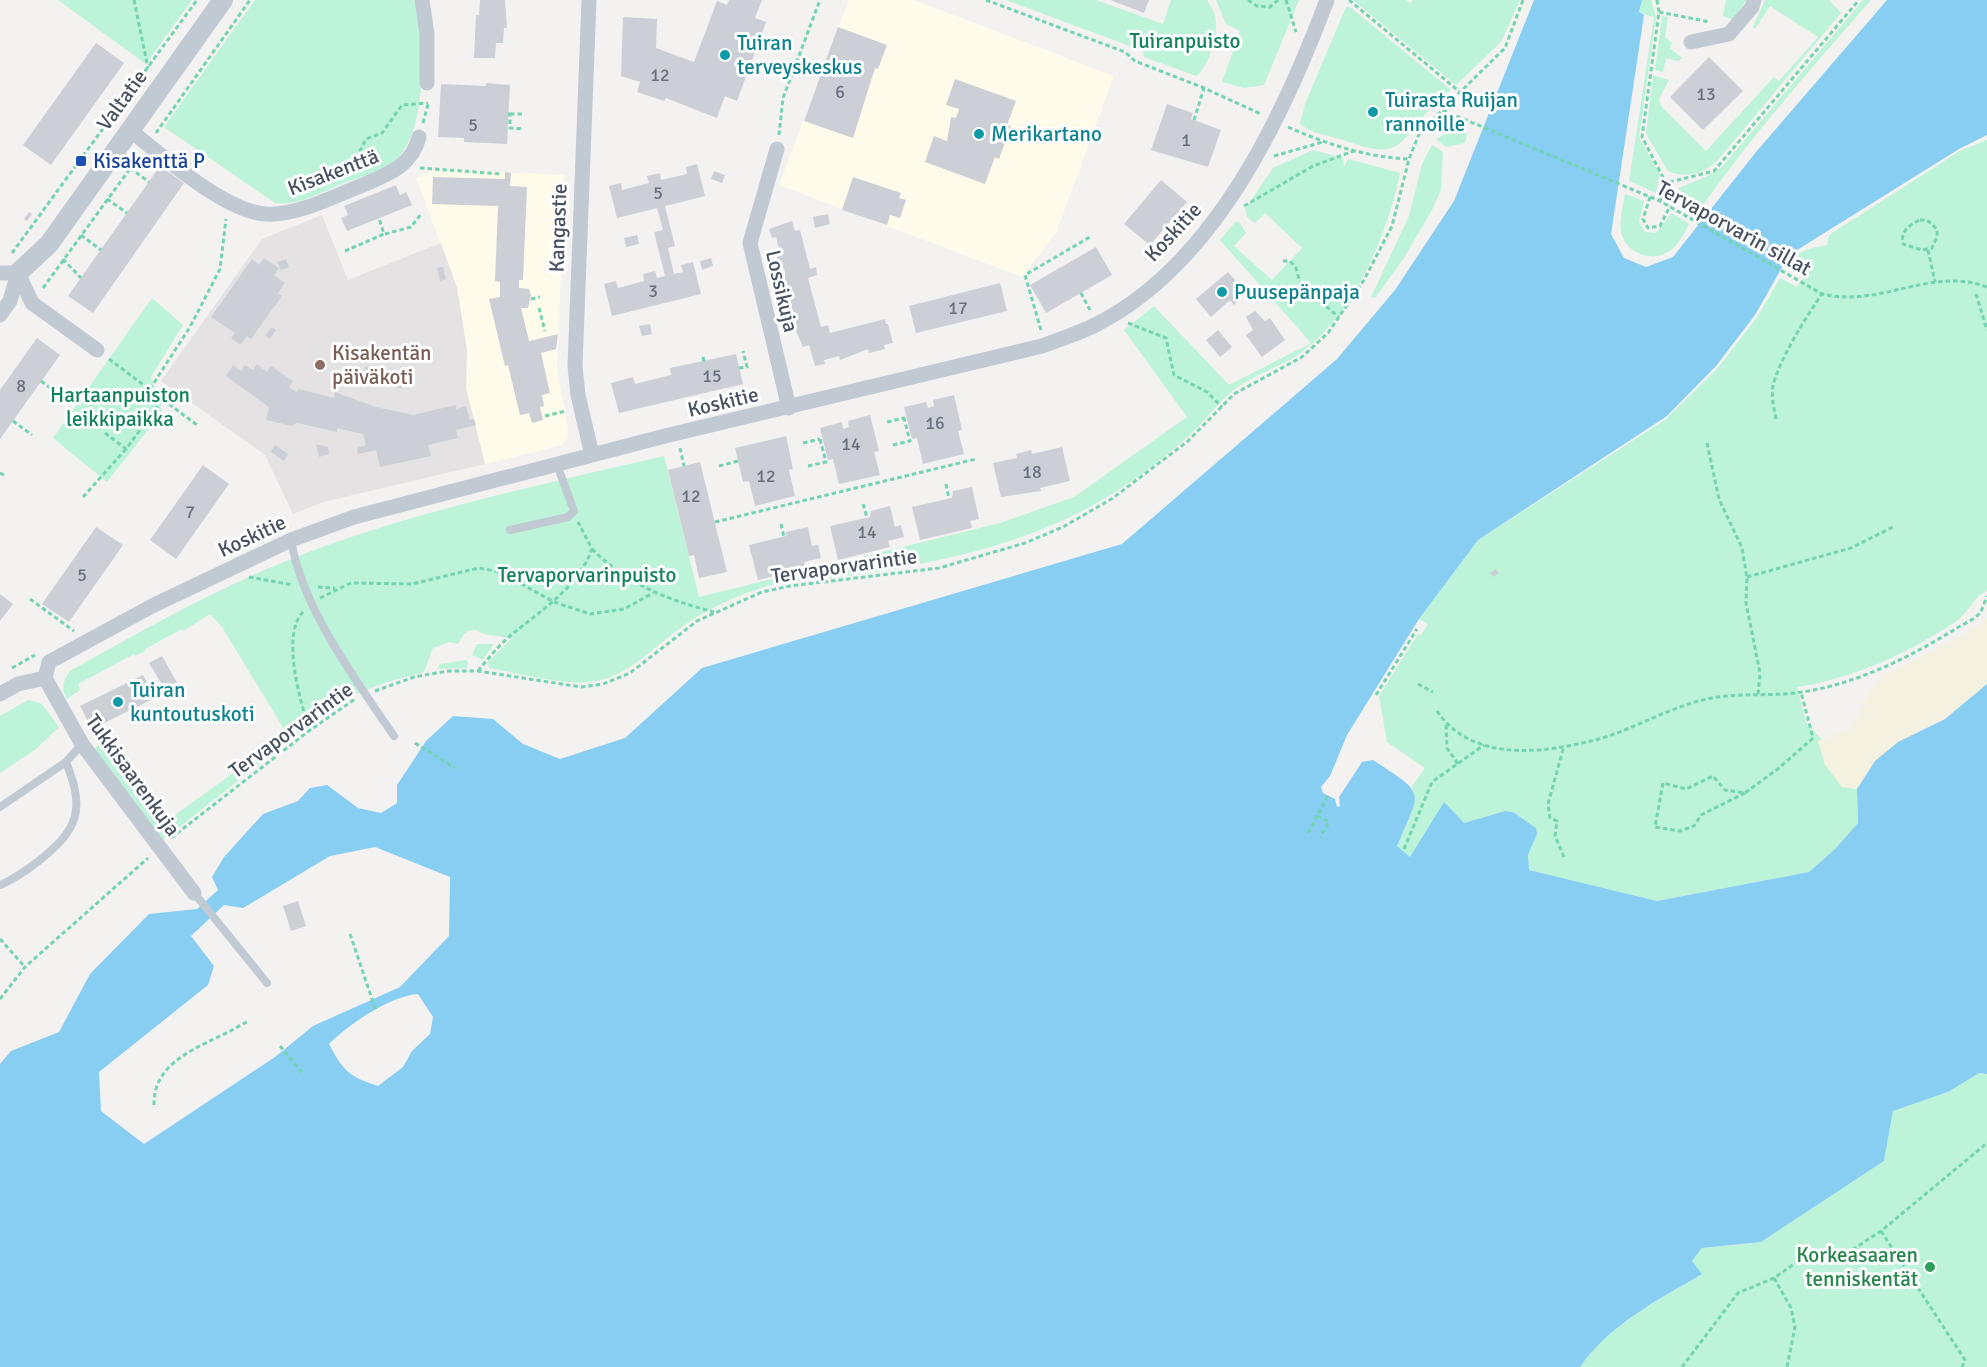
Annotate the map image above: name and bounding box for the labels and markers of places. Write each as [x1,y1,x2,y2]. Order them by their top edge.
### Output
place label: Tuiran terveyskeskus [737,30,862,80]
marker: Tuiran terveyskeskus [718,48,732,62]
place label: Tuirasta Ruijan rannoille [1385,87,1518,137]
marker: Tuirasta Ruijan rannoille [1366,105,1380,119]
place label: Merikartano [991,121,1102,147]
marker: Merikartano [972,127,986,141]
place label: Kisakenttä P [93,148,205,174]
marker: Kisakenttä P [74,154,88,168]
place label: Puusepänpaja [1234,279,1360,305]
marker: Puusepänpaja [1215,285,1229,299]
place label: Kisakentän päiväkoti [332,340,432,390]
marker: Kisakentän päiväkoti [313,358,327,372]
place label: Tuiran kuntoutuskoti [130,677,255,727]
marker: Tuiran kuntoutuskoti [111,695,125,709]
place label: Korkeasaaren tenniskentät [1796,1242,1918,1292]
marker: Korkeasaaren tenniskentät [1923,1260,1937,1274]

